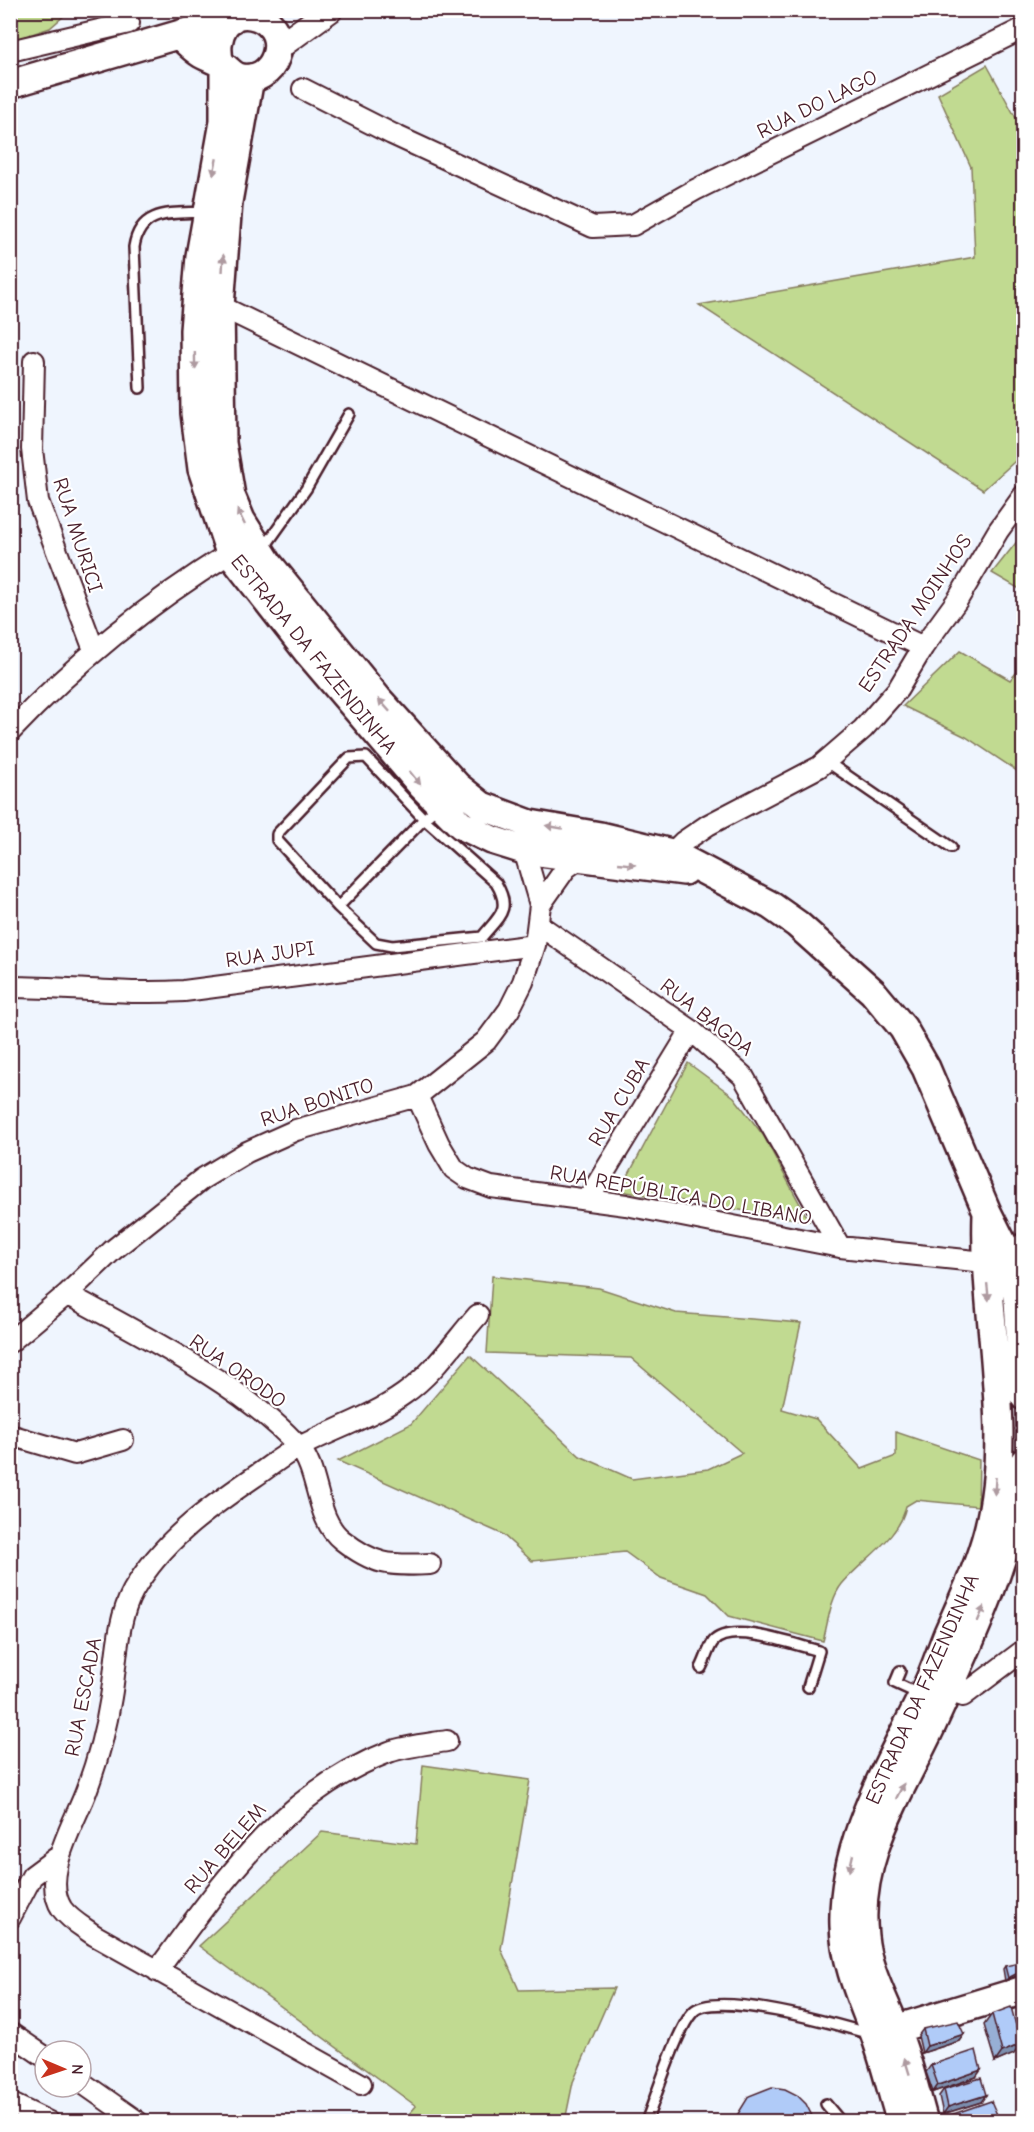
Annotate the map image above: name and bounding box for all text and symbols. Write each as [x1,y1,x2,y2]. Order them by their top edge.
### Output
street label: RUA DO LAGO [753,65,881,143]
one-way arrow [210,158,219,177]
one-way arrow [219,253,228,272]
one-way arrow [190,351,199,370]
street label: RUA MURICI [48,475,108,595]
one-way arrow [236,509,245,526]
street label: ESTRADA MOINHOS [853,530,977,696]
street label: ESTRADA DA FAZENDINHA [226,549,402,759]
one-way arrow [377,698,391,713]
one-way arrow [409,770,422,786]
one-way arrow [544,823,563,832]
one-way arrow [617,859,636,869]
street label: RUA JUPI [224,936,316,972]
street label: RUA BAGDA [656,973,758,1061]
street label: RUA CUBA [583,1054,655,1150]
street label: RUA BONITO [257,1072,377,1132]
street label: RUA REPÚBLICA DO LIBANO [548,1160,814,1230]
one-way arrow [983,1282,993,1301]
street label: RUA ORODO [185,1329,291,1413]
one-way arrow [991,1477,1000,1496]
street label: ESTRADA DA FAZENDINHA [860,1570,984,1808]
one-way arrow [977,1605,986,1622]
street label: RUA ESCADA [60,1635,106,1759]
one-way arrow [895,1782,905,1799]
street label: RUA BELEM [179,1798,271,1898]
one-way arrow [846,1854,855,1873]
north arrow [33,2039,93,2099]
one-way arrow [902,2056,911,2074]
text: N [68,2064,86,2075]

